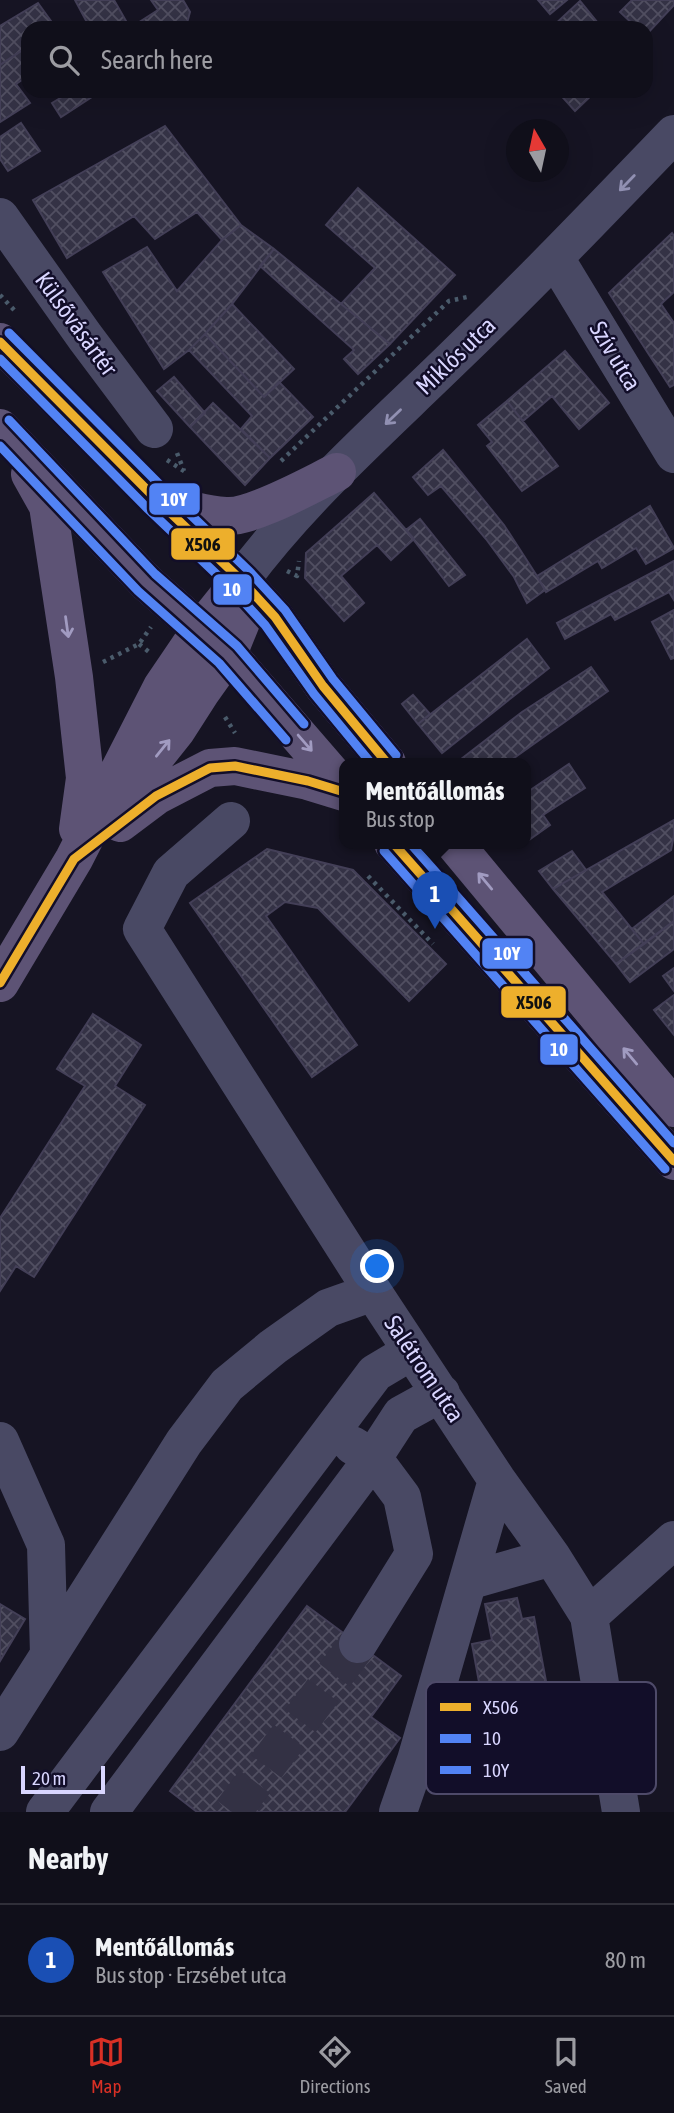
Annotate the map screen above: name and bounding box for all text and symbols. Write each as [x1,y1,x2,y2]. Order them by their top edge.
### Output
search box [21,21,653,98]
icon: search [45,41,83,79]
text: Search here [101,45,213,75]
north arrow [506,119,569,182]
one-way arrow [618,174,635,191]
street label: Külsővásártér [30,267,123,381]
street label: Miklós utca [410,311,501,400]
street label: Szív utca [584,316,647,395]
one-way arrow [384,409,401,426]
line badge: 10Y [148,482,201,516]
text: 10Y [161,488,188,510]
line badge: X506 [170,527,236,561]
text: X506 [184,533,221,555]
line badge: 10 [212,573,253,606]
text: 10 [223,578,241,600]
one-way arrow [60,615,73,638]
one-way arrow [297,734,313,752]
one-way arrow [155,740,170,758]
popup [339,758,531,849]
text: Mentőállomás [365,776,505,806]
text: Bus stop [365,806,435,832]
pin: 1 [412,871,458,929]
one-way arrow [477,872,493,890]
line badge: 10Y [481,937,534,970]
text: 10Y [494,942,521,964]
line badge: X506 [500,985,567,1019]
text: X506 [515,991,552,1013]
line badge: 10 [539,1033,579,1066]
text: 10 [550,1038,568,1060]
one-way arrow [622,1047,638,1065]
your location [360,1249,394,1283]
street label: Salétrom utca [379,1310,470,1427]
legend [426,1682,656,1794]
text: X506 [483,1696,518,1718]
text: 10 [483,1727,501,1749]
text: 10Y [483,1759,510,1781]
scale bar [21,1763,105,1795]
text: 20 m [32,1767,66,1789]
text: Nearby [28,1841,108,1875]
text: Mentőállomás [95,1932,234,1962]
text: 1 [46,1947,56,1973]
text: 80 m [605,1947,646,1973]
text: Bus stop · Erzsébet utca [95,1962,287,1988]
tab: Map [87,2033,125,2097]
tab: Directions [300,2033,370,2097]
tab: Saved [545,2033,587,2097]

